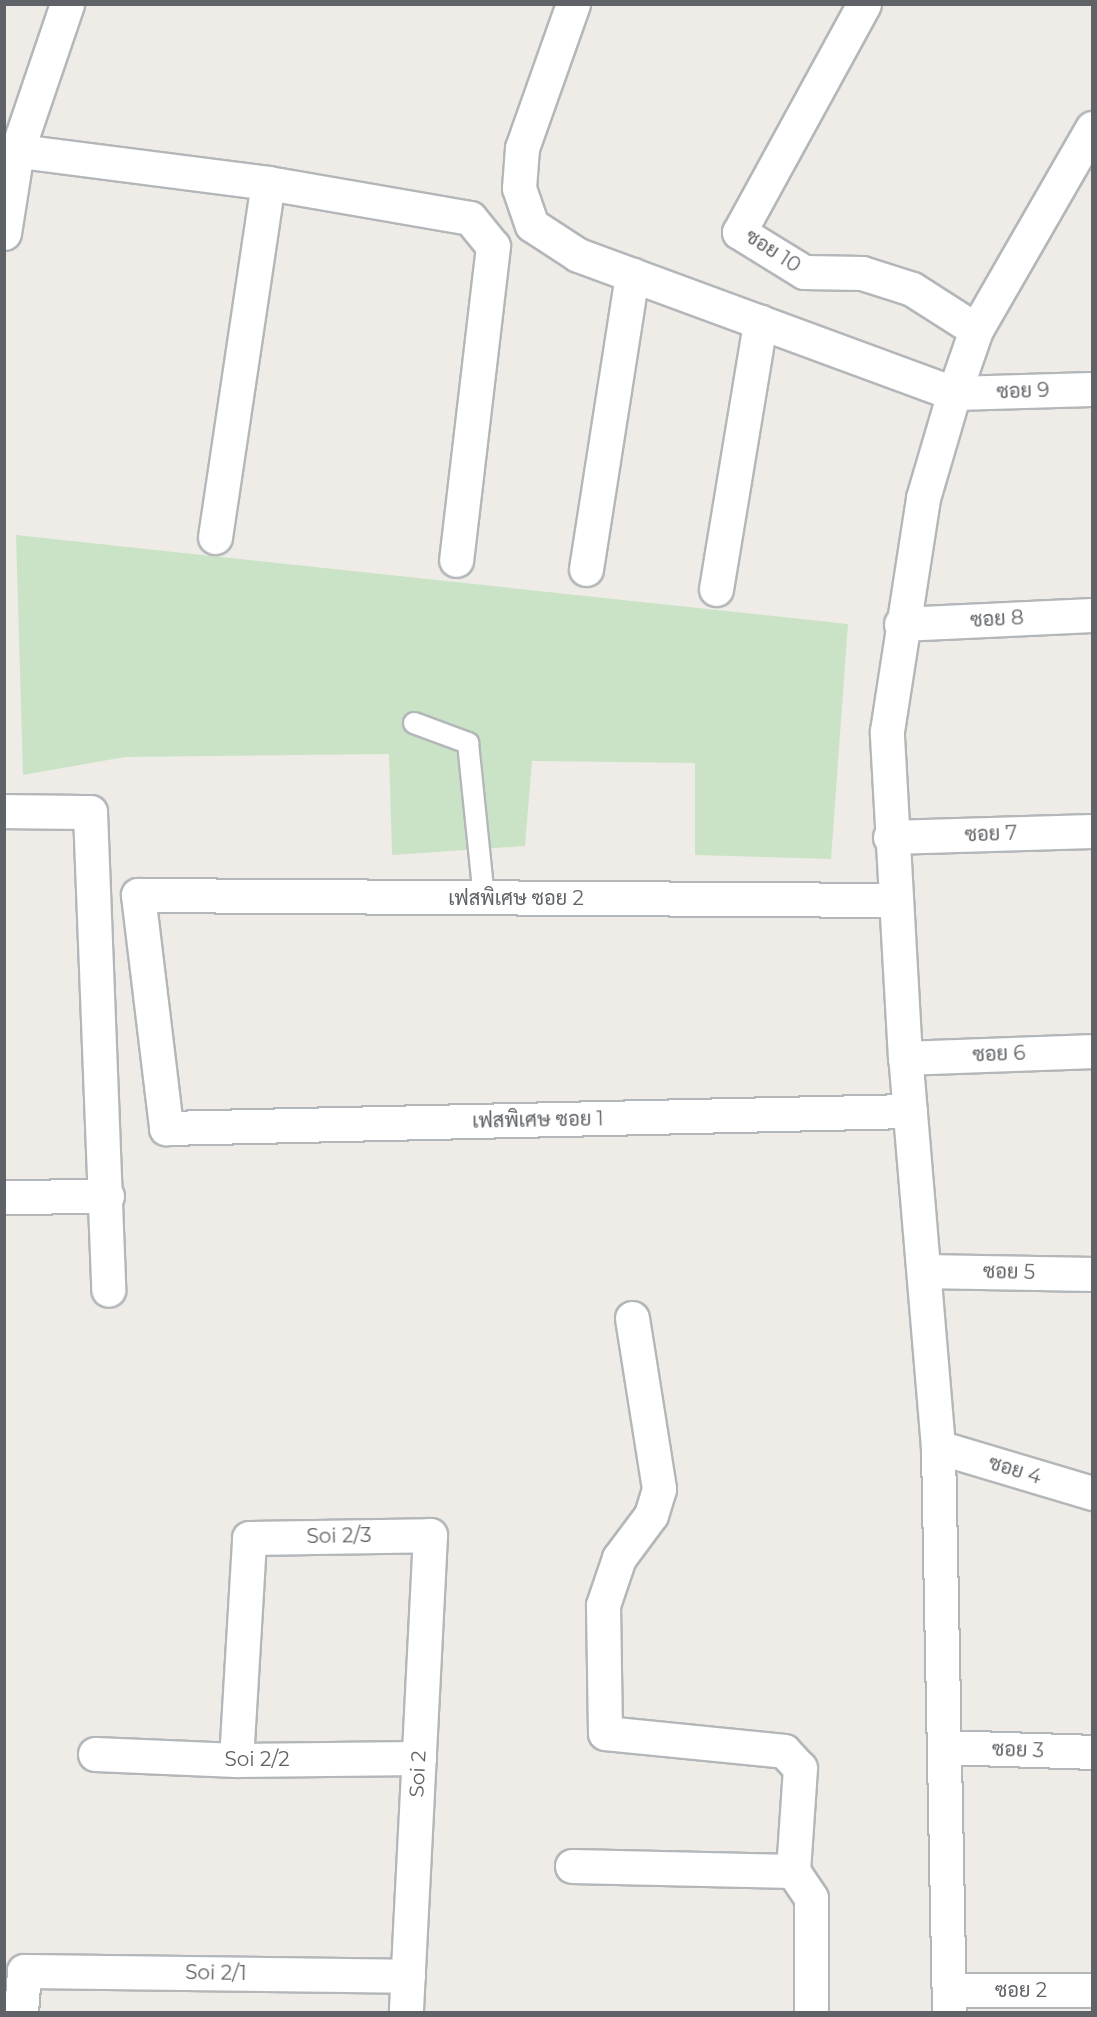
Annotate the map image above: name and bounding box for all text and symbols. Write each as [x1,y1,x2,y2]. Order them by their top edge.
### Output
street label: ซอย 10 [741,224,805,278]
street label: ซอย 9 [996,378,1050,404]
street label: ซอย 8 [970,606,1024,632]
street label: ซอย 7 [964,821,1018,847]
street label: เฟสพิเศษ ซอย 2 [448,886,584,910]
street label: ซอย 6 [972,1041,1026,1067]
street label: เฟสพิเศษ ซอย 1 [472,1107,604,1133]
street label: ซอย 5 [983,1260,1035,1284]
street label: ซอย 4 [986,1451,1044,1489]
street label: Soi 2/3 [306,1523,372,1549]
street label: ซอย 3 [992,1737,1044,1763]
street label: Soi 2/2 [224,1747,290,1771]
street label: Soi 2 [405,1750,431,1798]
street label: Soi 2/1 [185,1960,247,1986]
street label: ซอย 2 [995,1978,1047,2002]

